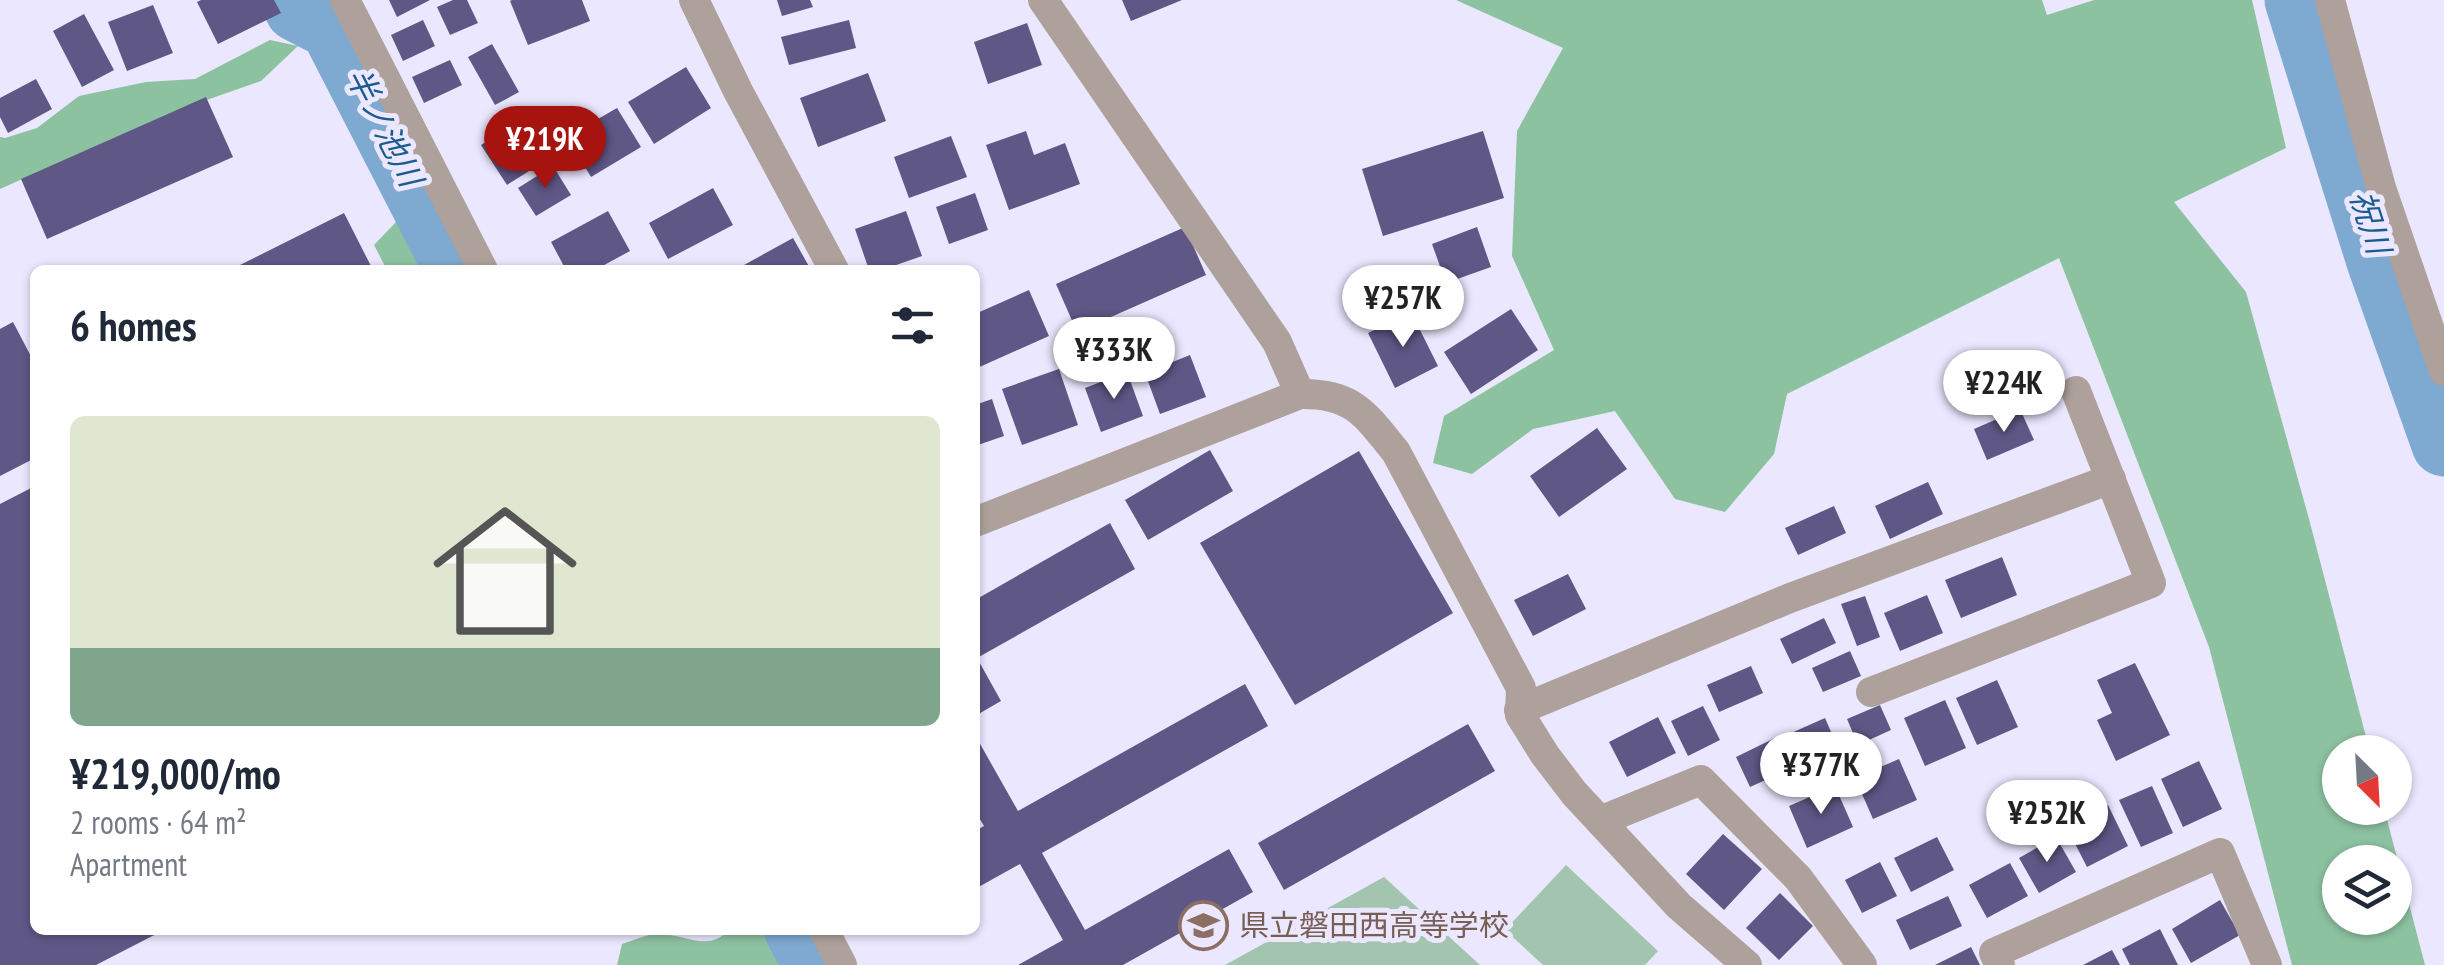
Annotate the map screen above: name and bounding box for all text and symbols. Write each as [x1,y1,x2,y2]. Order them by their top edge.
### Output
water label: 半ノ池川 [337,60,434,196]
pin: ¥219K [475,106,615,191]
text: ¥219K [506,117,584,159]
water label: 祝川 [2341,185,2402,261]
pin: ¥257K [1333,265,1473,350]
text: ¥257K [1364,276,1442,318]
text: 6 homes [70,298,197,353]
icon: filters [885,298,940,353]
pin: ¥333K [1044,317,1184,402]
text: ¥333K [1075,328,1153,370]
pin: ¥224K [1934,350,2074,435]
text: ¥224K [1965,361,2043,403]
icon: home [415,481,595,661]
pin: ¥377K [1751,732,1891,817]
north arrow [2322,735,2412,825]
map controls [2322,735,2412,935]
text: ¥377K [1782,743,1860,785]
text: ¥219,000/mo [70,746,281,801]
pin: ¥252K [1977,780,2117,865]
text: ¥252K [2008,791,2086,833]
text: 2 rooms · 64 m² [70,801,247,843]
text: Apartment [70,843,187,885]
button: layers [2322,845,2412,935]
school or university icon: 県立磐田西高等学校 [1178,900,1230,952]
place label: 県立磐田西高等学校 [1239,905,1509,944]

